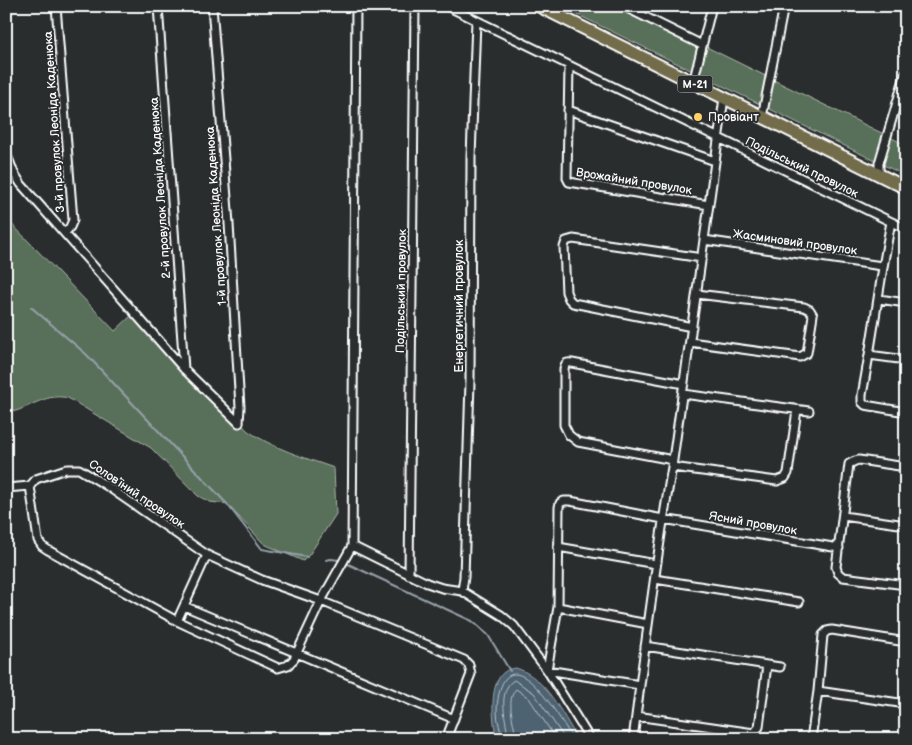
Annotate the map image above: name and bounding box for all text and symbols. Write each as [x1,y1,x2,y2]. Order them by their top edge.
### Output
street label: 3-й провулок Леоніда Каденюка [41,31,68,213]
road number: М-21 [678,76,712,92]
street label: 2-й провулок Леоніда Каденюка [147,97,174,279]
place label: Провіант [708,110,759,125]
marker: Провіант [692,111,704,123]
street label: 1-й провулок Леоніда Каденюка [203,126,230,306]
street label: Подільський провулок [743,133,861,202]
street label: Врожайний провулок [575,165,694,198]
street label: Жасминовий провулок [732,226,859,259]
street label: Подільський провулок [393,228,410,353]
street label: Енергетичний провулок [452,239,467,372]
street label: Соловʼїний провулок [86,457,188,533]
street label: Ясний провулок [708,508,799,539]

